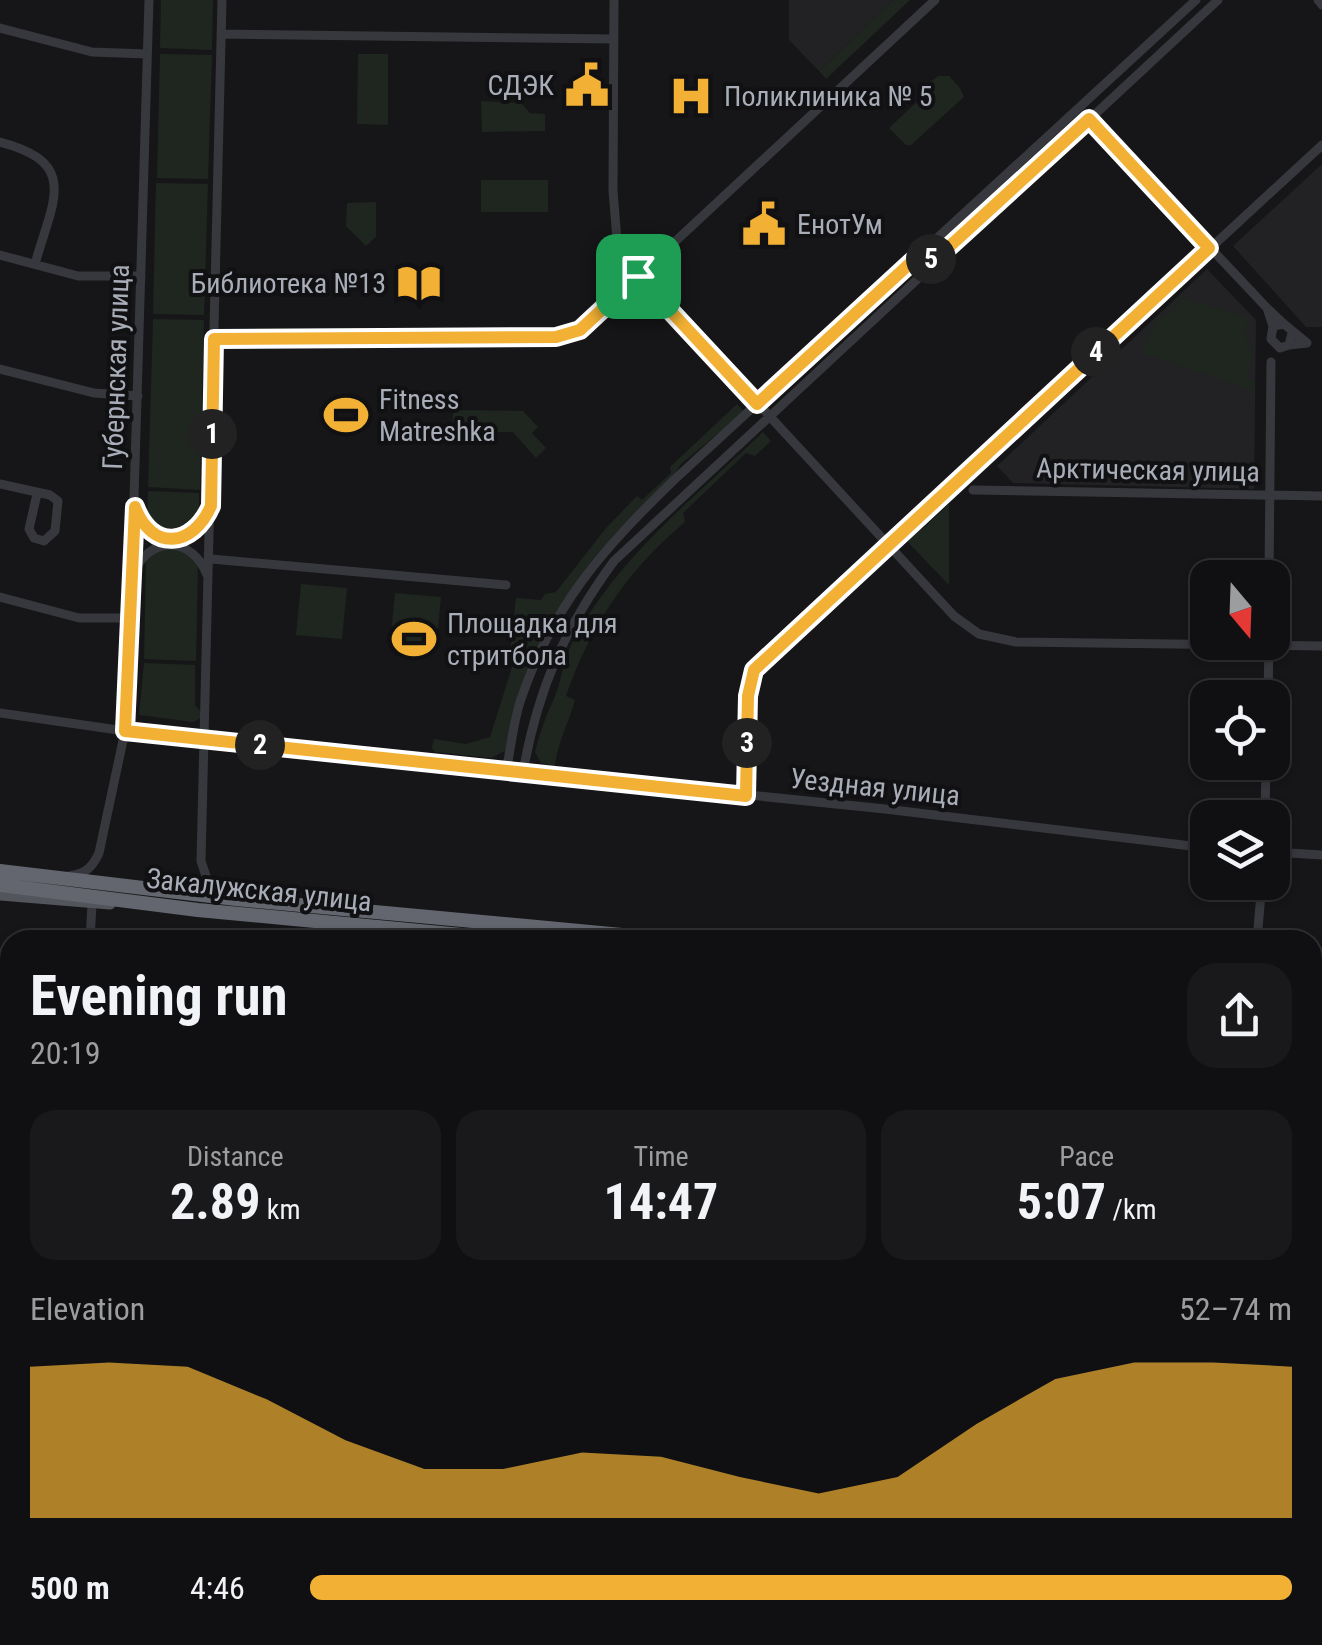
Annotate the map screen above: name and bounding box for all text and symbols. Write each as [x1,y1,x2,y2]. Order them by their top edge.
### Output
public building icon: СДЭК [563,61,611,109]
place label: СДЭК [487,69,554,102]
hospital icon: Поликлиника № 5 [667,72,715,120]
place label: Поликлиника № 5 [724,80,933,113]
public building icon: ЕнотУм [740,200,788,248]
place label: ЕнотУм [797,208,883,241]
pin [596,234,681,319]
pin: 5 [906,234,956,284]
text: 5 [924,242,938,275]
icon: arrive [611,249,666,304]
library icon: Библиотека №13 [395,259,443,307]
street label: Губернская улица [96,264,136,470]
place label: Библиотека №13 [191,267,386,300]
pin: 4 [1071,327,1121,377]
text: 4 [1089,335,1103,368]
place label: Fitness Matreshka [379,383,496,448]
sports icon: Fitness Matreshka [322,391,370,439]
pin: 1 [187,409,237,459]
text: 1 [205,417,219,450]
street label: Арктическая улица [1036,452,1260,488]
north arrow [1190,560,1290,660]
map controls [1190,560,1290,900]
place label: Площадка для стритбола [447,607,617,672]
sports icon: Площадка для стритбола [390,615,438,663]
button: locate [1190,680,1290,780]
pin: 3 [722,718,772,768]
pin: 2 [235,720,285,770]
text: 3 [740,726,754,759]
text: 2 [253,728,267,761]
street label: Уездная улица [789,762,961,812]
button: layers [1190,800,1290,900]
street label: Закалужская улица [145,862,373,918]
button: share [1187,963,1292,1068]
text: Evening run [30,964,288,1028]
text: 20:19 [30,1034,101,1072]
text: Distance [187,1140,284,1173]
text: Time [633,1140,689,1173]
text: Pace [1059,1140,1114,1173]
text: 2.89 [170,1173,260,1231]
text: 14:47 [604,1173,718,1231]
text: 5:07 [1017,1173,1106,1231]
text: km [260,1193,301,1226]
text: /km [1106,1193,1157,1226]
text: Elevation [30,1290,145,1328]
text: 52–74 m [1179,1290,1292,1328]
text: 500 m [30,1569,110,1607]
text: 4:46 [190,1569,245,1607]

